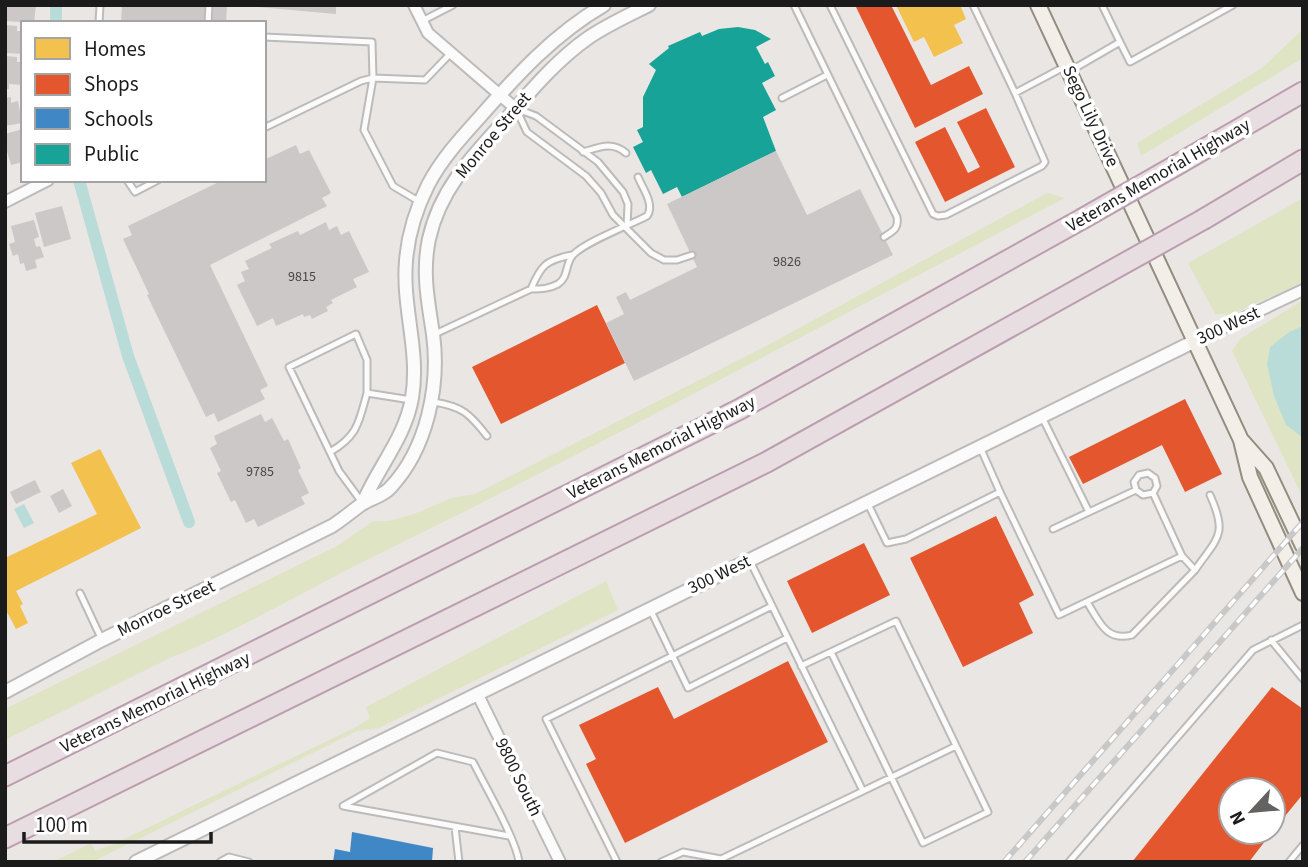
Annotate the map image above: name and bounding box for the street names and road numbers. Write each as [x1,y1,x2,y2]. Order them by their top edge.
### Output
street label: Sego Lily Drive [1056,61,1125,171]
street label: Monroe Street [450,87,537,184]
street label: Veterans Memorial Highway [1062,112,1255,238]
street label: 300 West [1193,300,1264,351]
street label: Veterans Memorial Highway [563,389,760,506]
street label: 300 West [684,549,755,600]
street label: Monroe Street [113,574,219,643]
street label: Veterans Memorial Highway [56,645,255,759]
street label: 9800 South [489,734,548,821]

